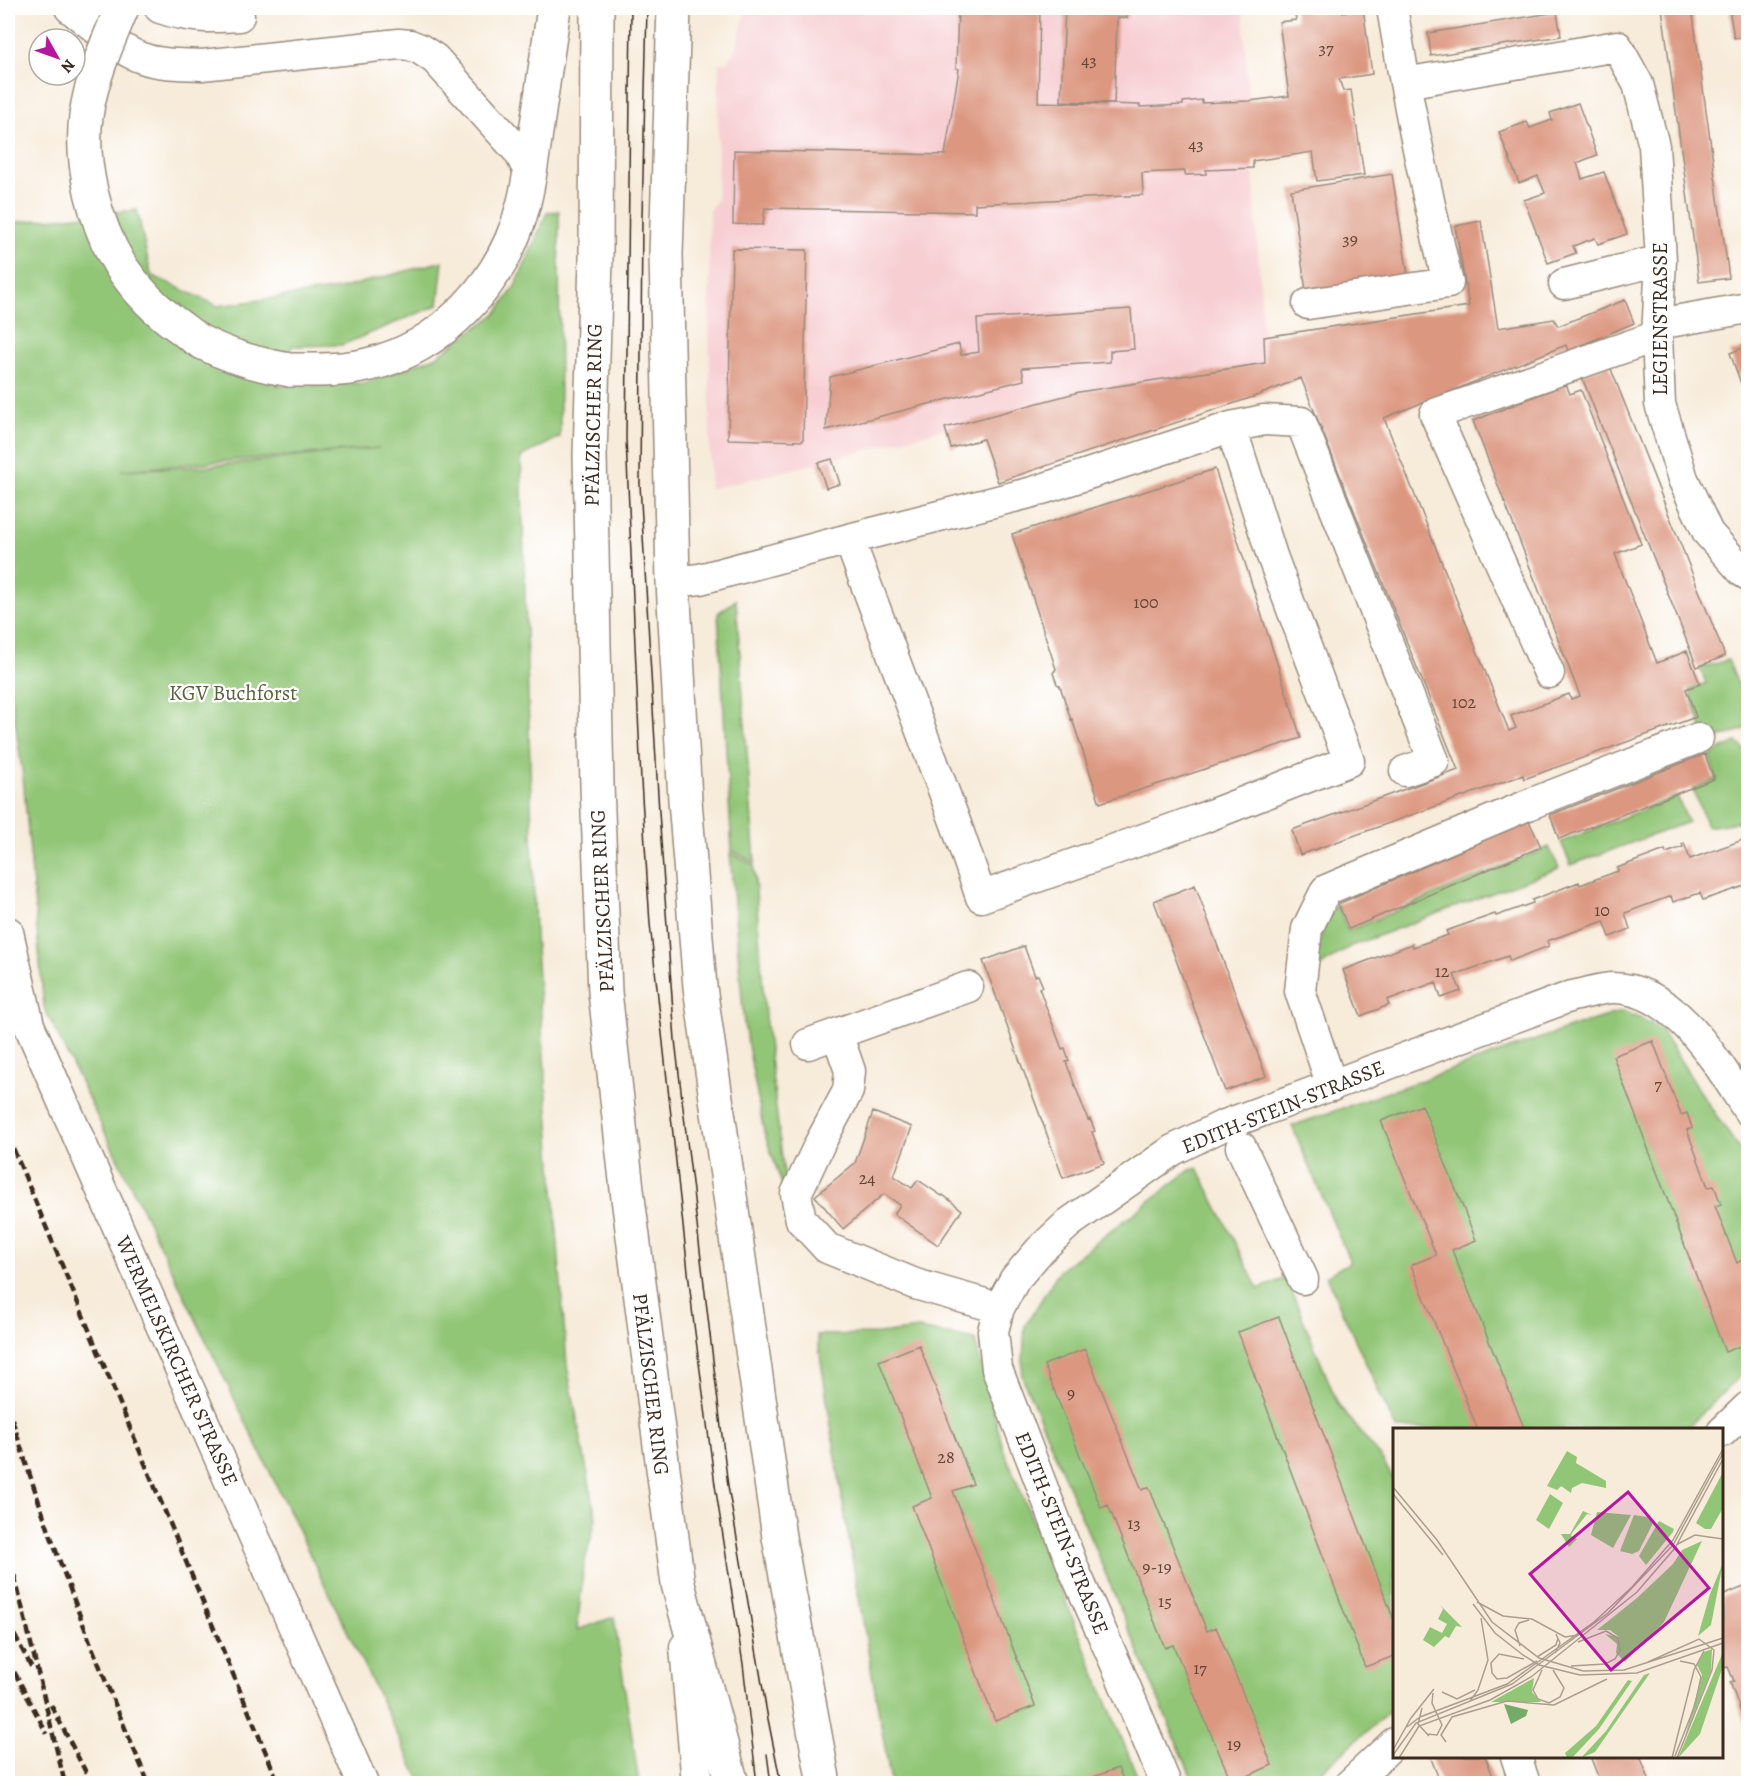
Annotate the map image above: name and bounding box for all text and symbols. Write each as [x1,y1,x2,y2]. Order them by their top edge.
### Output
north arrow [27,27,87,87]
house number: 37 [1318,36,1334,60]
house number: 43 [1081,48,1097,72]
text: N [55,54,80,78]
house number: 43 [1188,132,1204,156]
house number: 39 [1342,227,1358,251]
street label: LEGIENSTRASSE [1646,242,1674,396]
street label: PFÄLZISCHER RING [577,323,609,507]
house number: 100 [1133,590,1159,614]
park label: KGV Buchforst [169,679,297,707]
house number: 102 [1452,690,1477,714]
street label: PFÄLZISCHER RING [583,809,621,993]
house number: 10 [1594,898,1610,922]
house number: 12 [1435,959,1450,983]
street label: EDITH-STEIN-STRASSE [1177,1053,1389,1161]
house number: 7 [1654,1072,1662,1096]
house number: 24 [859,1166,875,1190]
street label: WERMELSKIRCHER STRASSE [109,1231,245,1490]
street label: PFÄLZISCHER RING [626,1291,676,1477]
house number: 9 [1067,1381,1075,1405]
street label: EDITH-STEIN-STRASSE [1008,1427,1116,1639]
inset map [1393,1428,1723,1758]
house number: 28 [937,1445,955,1469]
house number: 13 [1127,1511,1141,1535]
house number: 9-19 [1142,1555,1172,1579]
house number: 15 [1158,1589,1172,1613]
house number: 17 [1193,1656,1207,1680]
house number: 19 [1227,1732,1241,1756]

